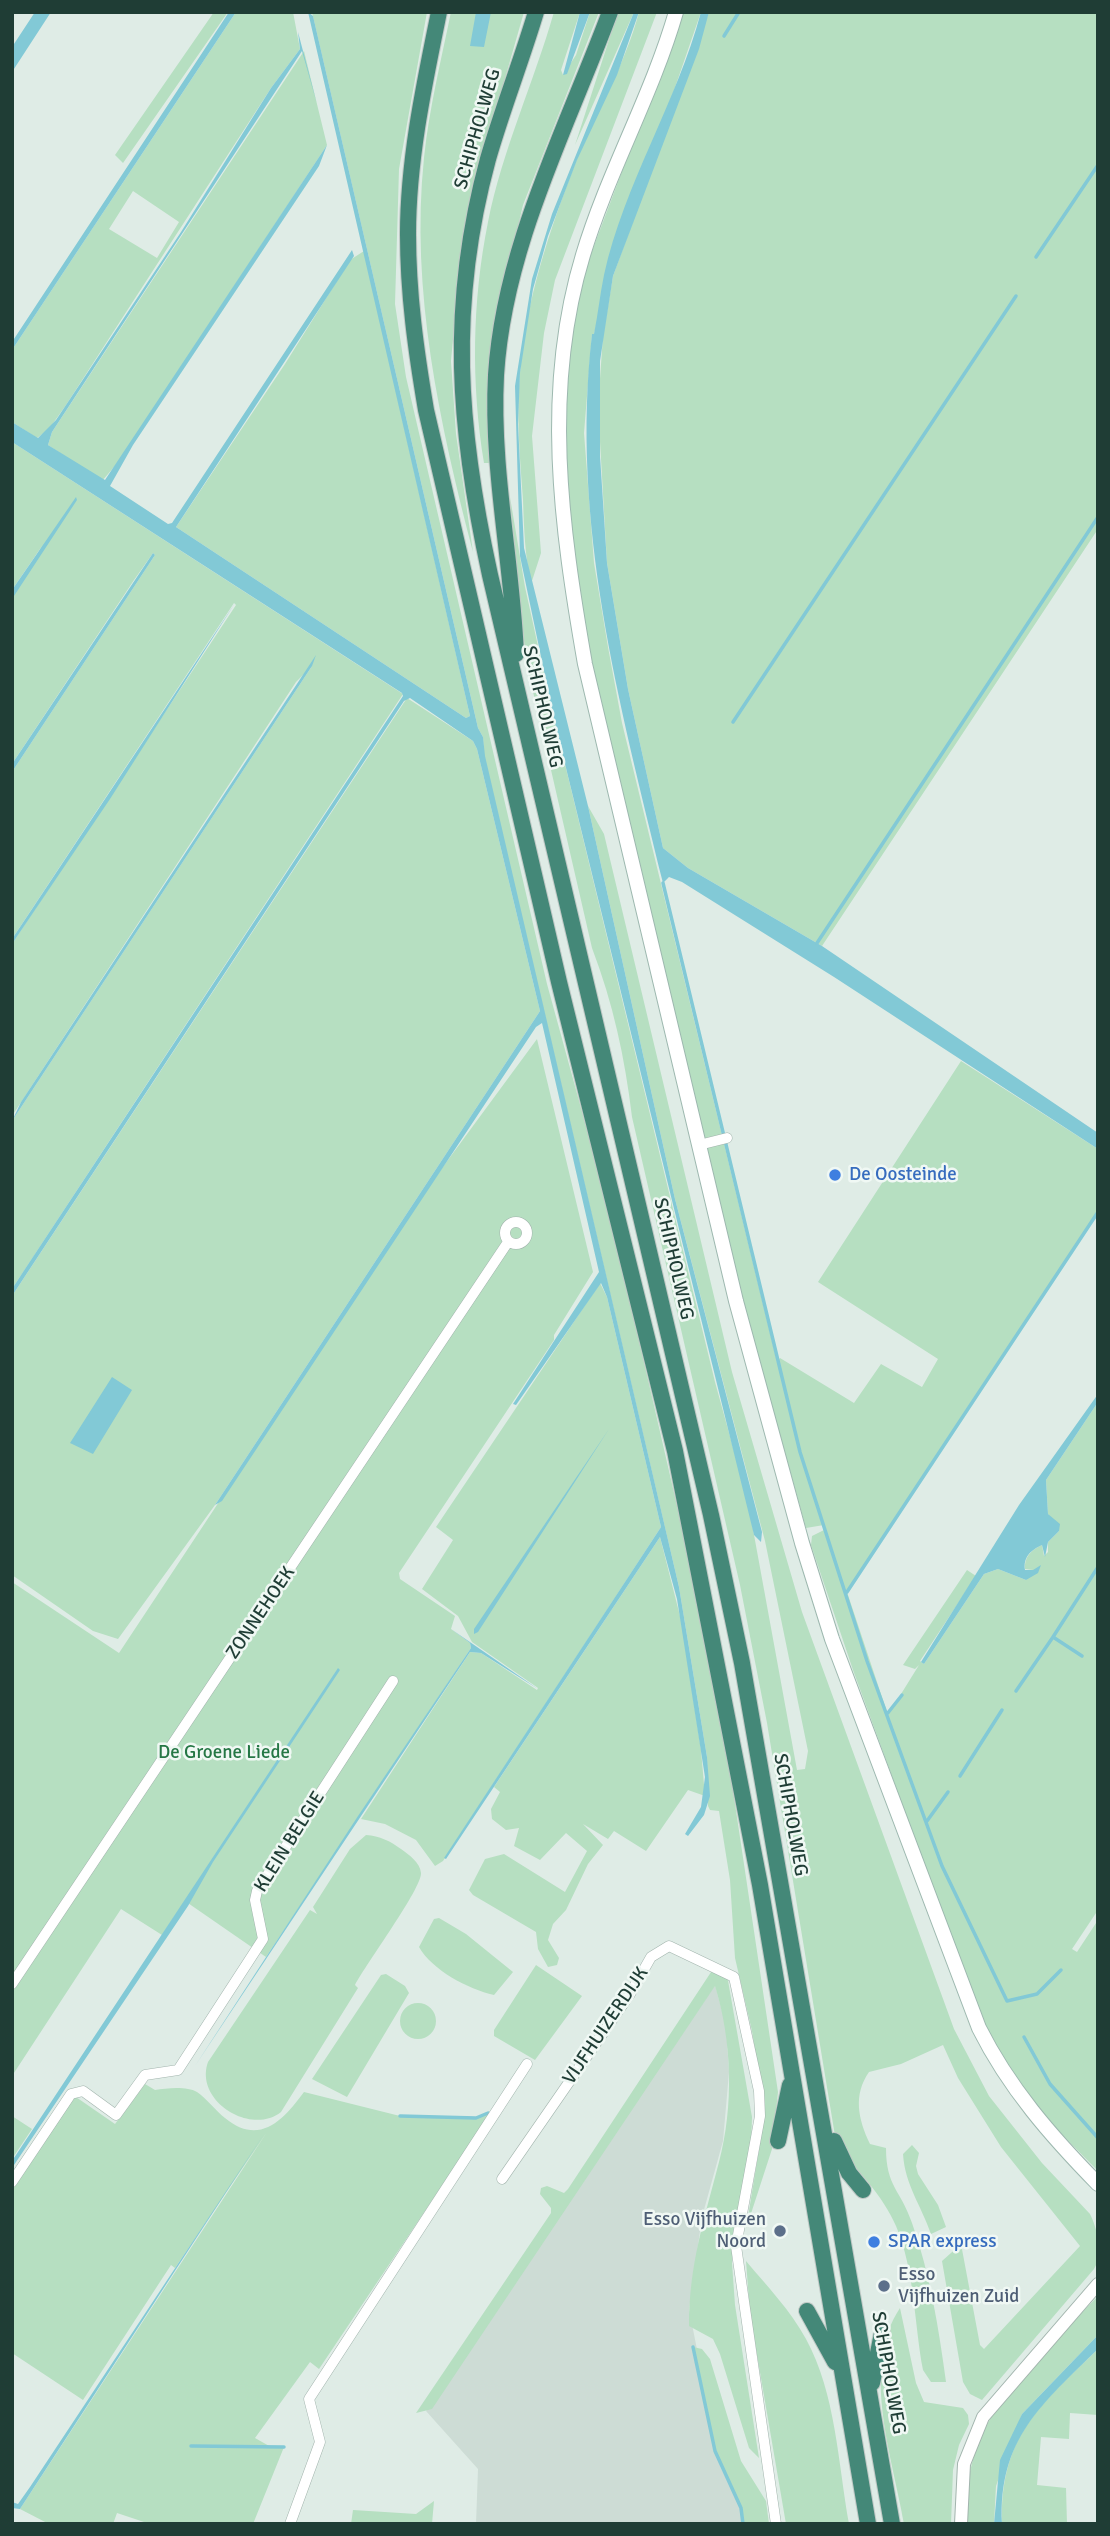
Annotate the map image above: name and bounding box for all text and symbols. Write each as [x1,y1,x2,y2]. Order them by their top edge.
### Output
street label: SCHIPHOLWEG [450,66,506,192]
street label: SCHIPHOLWEG [517,644,567,770]
place label: De Oosteinde [849,1164,957,1186]
marker: De Oosteinde [827,1167,843,1183]
street label: SCHIPHOLWEG [648,1196,698,1322]
street label: ZONNEHOEK [222,1562,300,1664]
park label: De Groene Liede [158,1742,290,1764]
street label: SCHIPHOLWEG [768,1752,812,1878]
street label: KLEIN BELGIE [250,1787,330,1897]
street label: VIJFHUIZERDIJK [558,1963,654,2089]
place label: Esso Vijfhuizen Noord [643,2209,766,2253]
marker: Esso Vijfhuizen Noord [772,2223,788,2239]
place label: SPAR express [888,2231,996,2253]
marker: SPAR express [866,2234,882,2250]
place label: Esso Vijfhuizen Zuid [898,2264,1019,2308]
marker: Esso Vijfhuizen Zuid [876,2278,892,2294]
street label: SCHIPHOLWEG [866,2310,910,2436]

